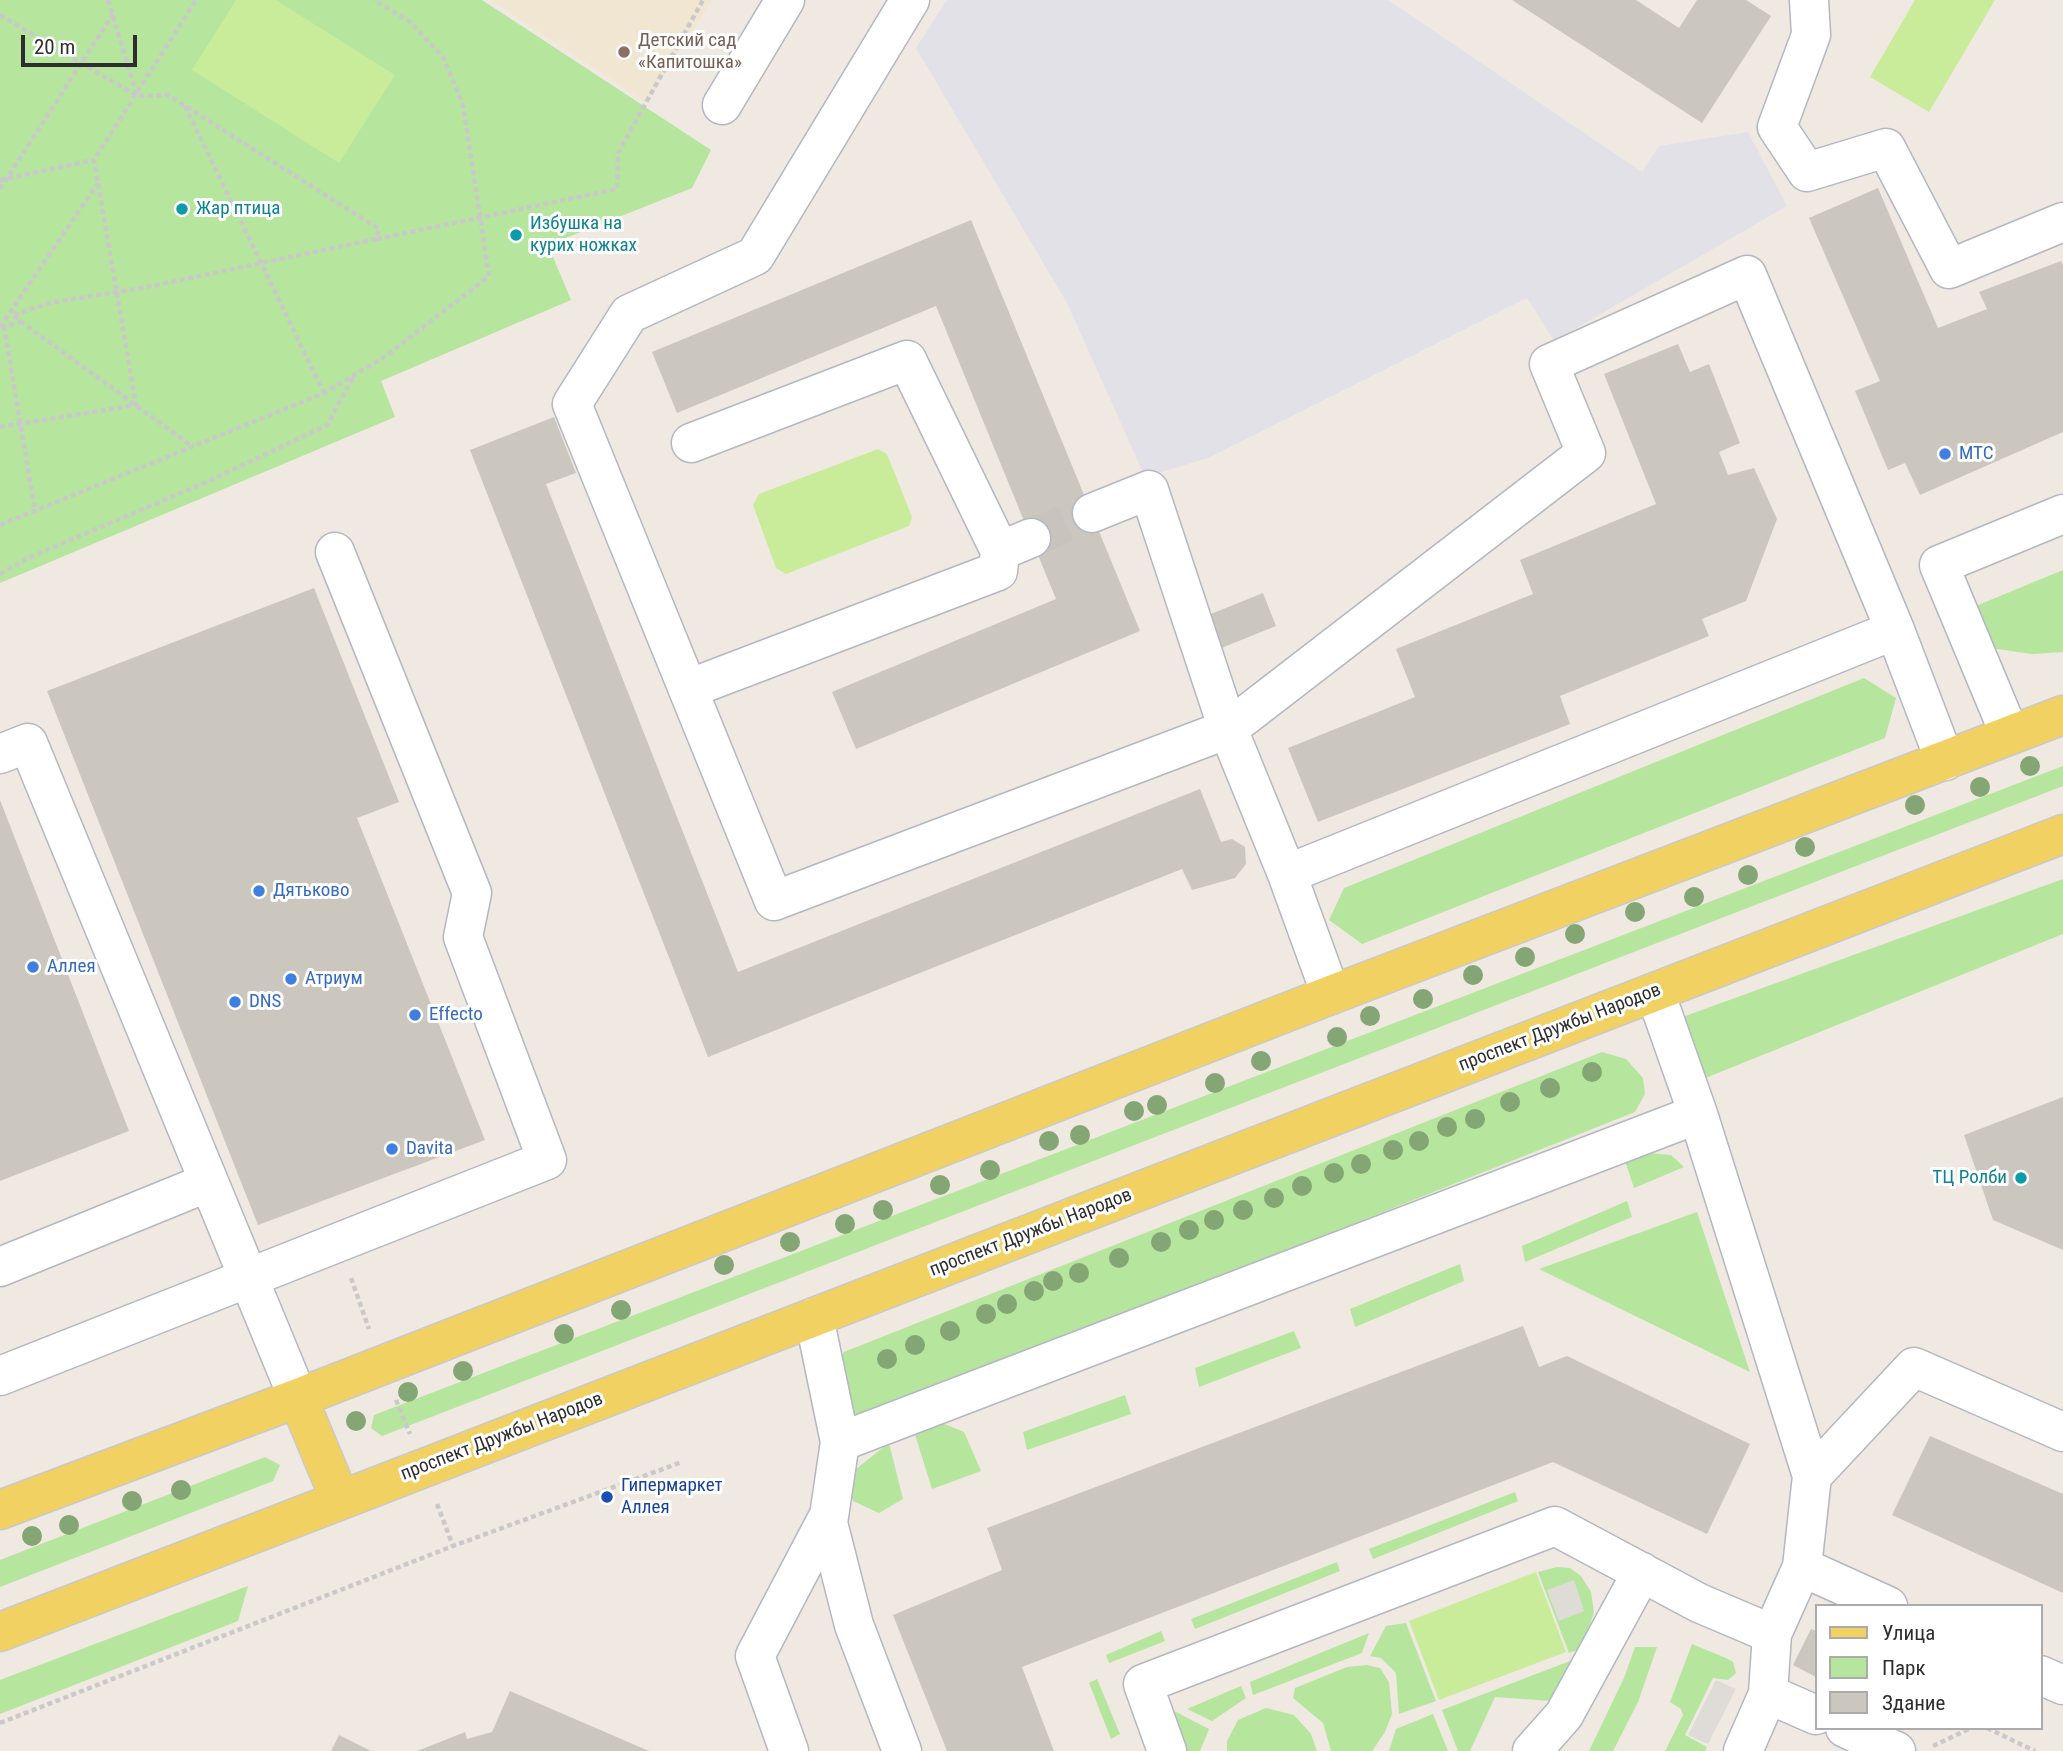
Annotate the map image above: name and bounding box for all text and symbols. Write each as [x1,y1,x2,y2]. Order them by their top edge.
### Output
scale bar [24,21,140,65]
place label: Детский сад «Капитошка» [638,30,742,74]
text: 20 m [34,35,75,59]
marker: Детский сад «Капитошка» [616,44,632,60]
place label: Жар птица [196,198,280,220]
marker: Жар птица [174,201,190,217]
place label: Избушка на курих ножках [530,213,637,257]
marker: Избушка на курих ножках [508,227,524,243]
place label: МТС [1959,443,1993,465]
marker: МТС [1937,446,1953,462]
place label: Дятьково [273,880,349,902]
marker: Дятьково [251,883,267,899]
place label: Аллея [47,956,96,978]
marker: Аллея [25,959,41,975]
place label: Атриум [305,968,363,990]
marker: Атриум [283,971,299,987]
street label: проспект Дружбы Народов [1456,979,1664,1077]
place label: DNS [249,991,281,1013]
marker: DNS [227,994,243,1010]
place label: Effecto [429,1004,483,1026]
marker: Effecto [407,1007,423,1023]
place label: Davita [406,1138,453,1160]
marker: Davita [384,1141,400,1157]
place label: ТЦ Ролби [1932,1167,2007,1189]
marker: ТЦ Ролби [2013,1170,2029,1186]
street label: проспект Дружбы Народов [927,1184,1135,1282]
street label: проспект Дружбы Народов [398,1388,606,1486]
place label: Гипермаркет Аллея [621,1475,723,1519]
marker: Гипермаркет Аллея [599,1489,615,1505]
legend [1814,1604,2042,1730]
text: Улица [1882,1621,1935,1645]
text: Парк [1882,1656,1926,1680]
text: Здание [1882,1691,1945,1715]

